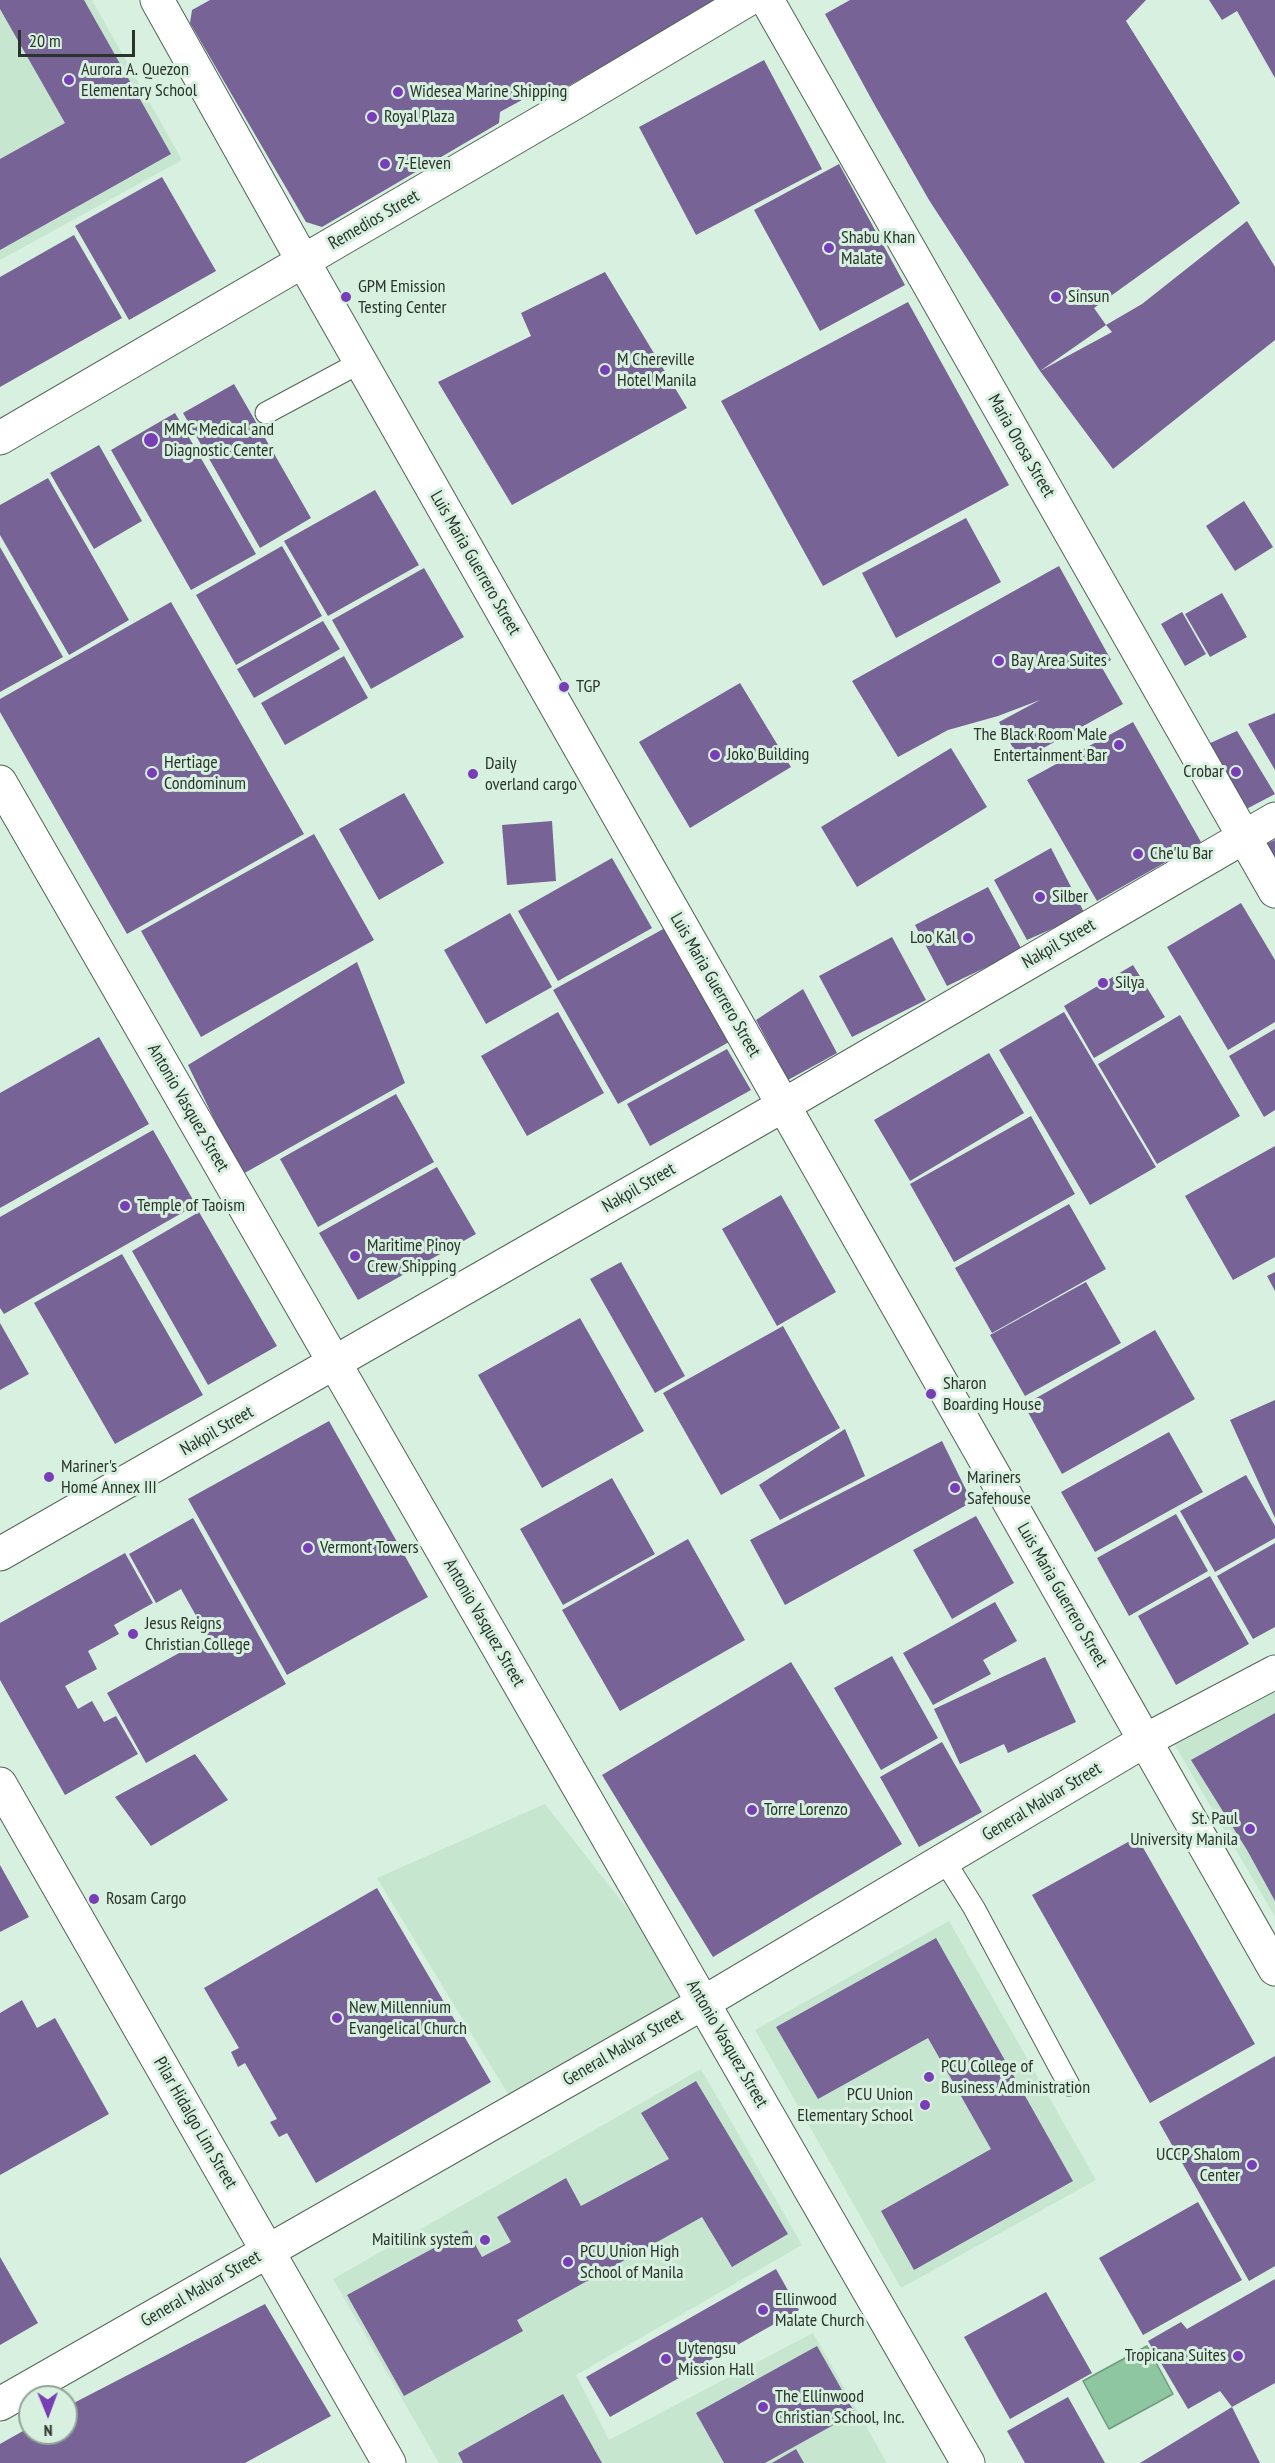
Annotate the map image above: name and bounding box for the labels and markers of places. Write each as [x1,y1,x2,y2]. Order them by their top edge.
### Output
place label: Aurora A. Quezon Elementary School [81,59,197,101]
marker: Aurora A. Quezon Elementary School [62,73,76,87]
place label: Widesea Marine Shipping [410,81,567,103]
marker: Widesea Marine Shipping [391,85,405,99]
place label: Royal Plaza [384,106,455,128]
marker: Royal Plaza [365,110,379,124]
place label: 7-Eleven [397,153,451,175]
marker: 7-Eleven [378,157,392,171]
place label: Shabu Khan Malate [841,227,915,270]
marker: Shabu Khan Malate [822,241,836,255]
place label: GPM Emission Testing Center [358,276,446,318]
place label: Sinsun [1068,286,1109,308]
marker: GPM Emission Testing Center [339,290,353,304]
marker: Sinsun [1049,290,1063,304]
place label: M Chereville Hotel Manila [617,349,697,392]
marker: M Chereville Hotel Manila [598,363,612,377]
place label: MMC Medical and Diagnostic Center [164,419,274,462]
marker: MMC Medical and Diagnostic Center [142,431,160,449]
place label: Bay Area Suites [1011,650,1107,672]
marker: Bay Area Suites [992,654,1006,668]
place label: TGP [576,676,600,698]
marker: TGP [557,680,571,694]
place label: The Black Room Male Entertainment Bar [973,724,1107,766]
marker: The Black Room Male Entertainment Bar [1112,738,1126,752]
place label: Joko Building [727,744,809,766]
marker: Joko Building [708,748,722,762]
place label: Hertiage Condominum [164,752,246,795]
place label: Daily overland cargo [485,753,577,795]
place label: Crobar [1183,761,1224,783]
marker: Crobar [1229,765,1243,779]
marker: Hertiage Condominum [145,766,159,780]
marker: Daily overland cargo [466,767,480,781]
place label: Che'lu Bar [1150,843,1213,865]
marker: Che'lu Bar [1131,847,1145,861]
place label: Silber [1052,886,1088,908]
marker: Silber [1033,890,1047,904]
place label: Loo Kal [910,927,956,949]
marker: Loo Kal [961,931,975,945]
place label: Silya [1115,972,1145,994]
marker: Silya [1096,976,1110,990]
place label: Temple of Taoism [137,1195,245,1217]
marker: Temple of Taoism [118,1199,132,1213]
place label: Maritime Pinoy Crew Shipping [367,1235,461,1278]
marker: Maritime Pinoy Crew Shipping [348,1249,362,1263]
place label: Sharon Boarding House [943,1373,1041,1416]
marker: Sharon Boarding House [924,1387,938,1401]
place label: Mariner's Home Annex III [61,1456,157,1498]
place label: Mariners Safehouse [967,1467,1031,1510]
marker: Mariner's Home Annex III [42,1470,56,1484]
marker: Mariners Safehouse [948,1481,962,1495]
place label: Vermont Towers [320,1537,419,1559]
marker: Vermont Towers [301,1541,315,1555]
place label: Jesus Reigns Christian College [145,1613,250,1656]
marker: Jesus Reigns Christian College [126,1627,140,1641]
place label: Torre Lorenzo [764,1799,848,1821]
marker: Torre Lorenzo [745,1803,759,1817]
place label: St. Paul University Manila [1130,1808,1238,1850]
marker: St. Paul University Manila [1243,1822,1257,1836]
place label: Rosam Cargo [106,1888,186,1910]
marker: Rosam Cargo [87,1892,101,1906]
place label: New Millennium Evangelical Church [349,1997,467,2040]
marker: New Millennium Evangelical Church [330,2011,344,2025]
place label: PCU College of Business Administration [941,2056,1090,2098]
marker: PCU College of Business Administration [922,2070,936,2084]
place label: PCU Union Elementary School [797,2084,913,2126]
marker: PCU Union Elementary School [918,2098,932,2112]
place label: UCCP Shalom Center [1156,2144,1240,2186]
marker: UCCP Shalom Center [1245,2158,1259,2172]
place label: Maitilink system [372,2229,473,2251]
marker: Maitilink system [478,2233,492,2247]
place label: PCU Union High School of Manila [580,2241,683,2284]
marker: PCU Union High School of Manila [561,2255,575,2269]
place label: Ellinwood Malate Church [775,2289,864,2332]
marker: Ellinwood Malate Church [756,2303,770,2317]
place label: Uytengsu Mission Hall [678,2338,754,2380]
place label: Tropicana Suites [1125,2345,1226,2367]
marker: Tropicana Suites [1231,2349,1245,2363]
marker: Uytengsu Mission Hall [659,2352,673,2366]
place label: The Ellinwood Christian School, Inc. [775,2386,905,2428]
marker: The Ellinwood Christian School, Inc. [756,2400,770,2414]

